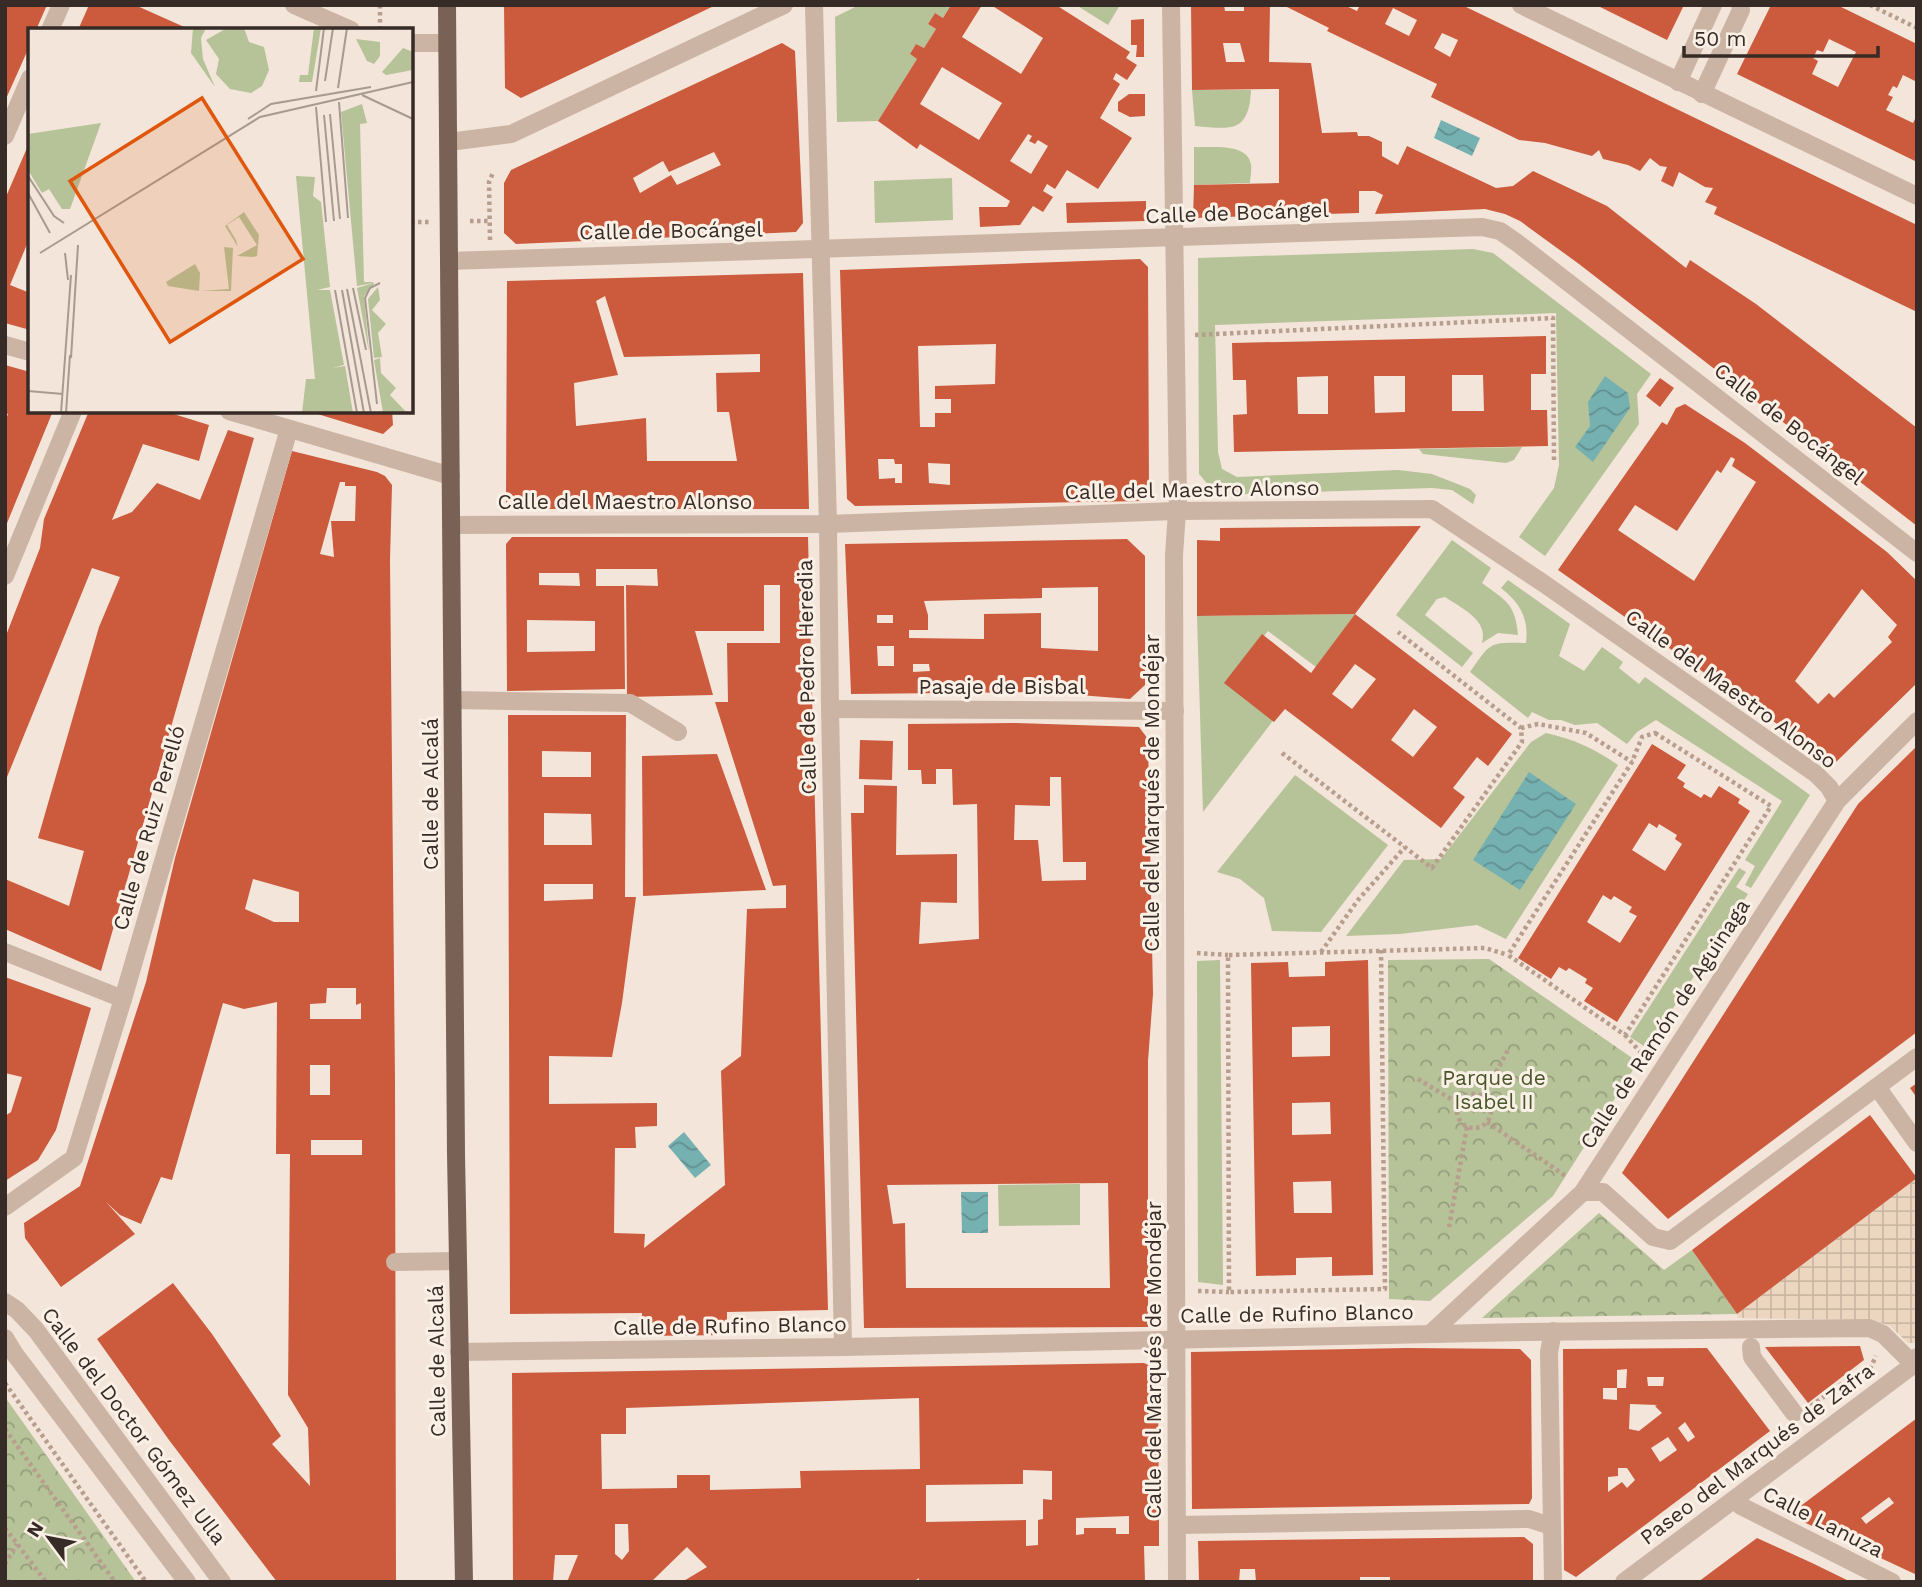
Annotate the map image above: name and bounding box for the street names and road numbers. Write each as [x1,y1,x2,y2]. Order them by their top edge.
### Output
street label: Calle de Bocángel [1145,197,1330,228]
street label: Calle de Bocángel [579,216,764,245]
street label: Calle de Bocángel [1709,357,1870,490]
street label: Calle del Maestro Alonso [1064,475,1320,504]
street label: Calle del Maestro Alonso [498,489,752,514]
street label: Calle de Pedro Heredia [792,559,821,795]
street label: Calle del Maestro Alonso [1621,604,1842,774]
street label: Calle del Marqués de Mondéjar [1139,634,1164,952]
street label: Pasaje de Bisbal [919,674,1086,699]
street label: Calle de Alcalá [418,718,443,870]
street label: Calle de Ruiz Perelló [107,722,190,933]
street label: Calle de Ramón de Aguinaga [1574,894,1755,1153]
street label: Calle del Marqués de Mondéjar [1141,1201,1166,1519]
street label: Calle de Alcalá [423,1285,450,1437]
street label: Calle de Rufino Blanco [1180,1299,1414,1328]
street label: Calle del Doctor Gómez Ulla [37,1302,232,1549]
street label: Calle de Rufino Blanco [613,1311,847,1340]
street label: Paseo del Marqués de Zafra [1635,1357,1879,1550]
street label: Calle Lanuza [1759,1480,1888,1563]

